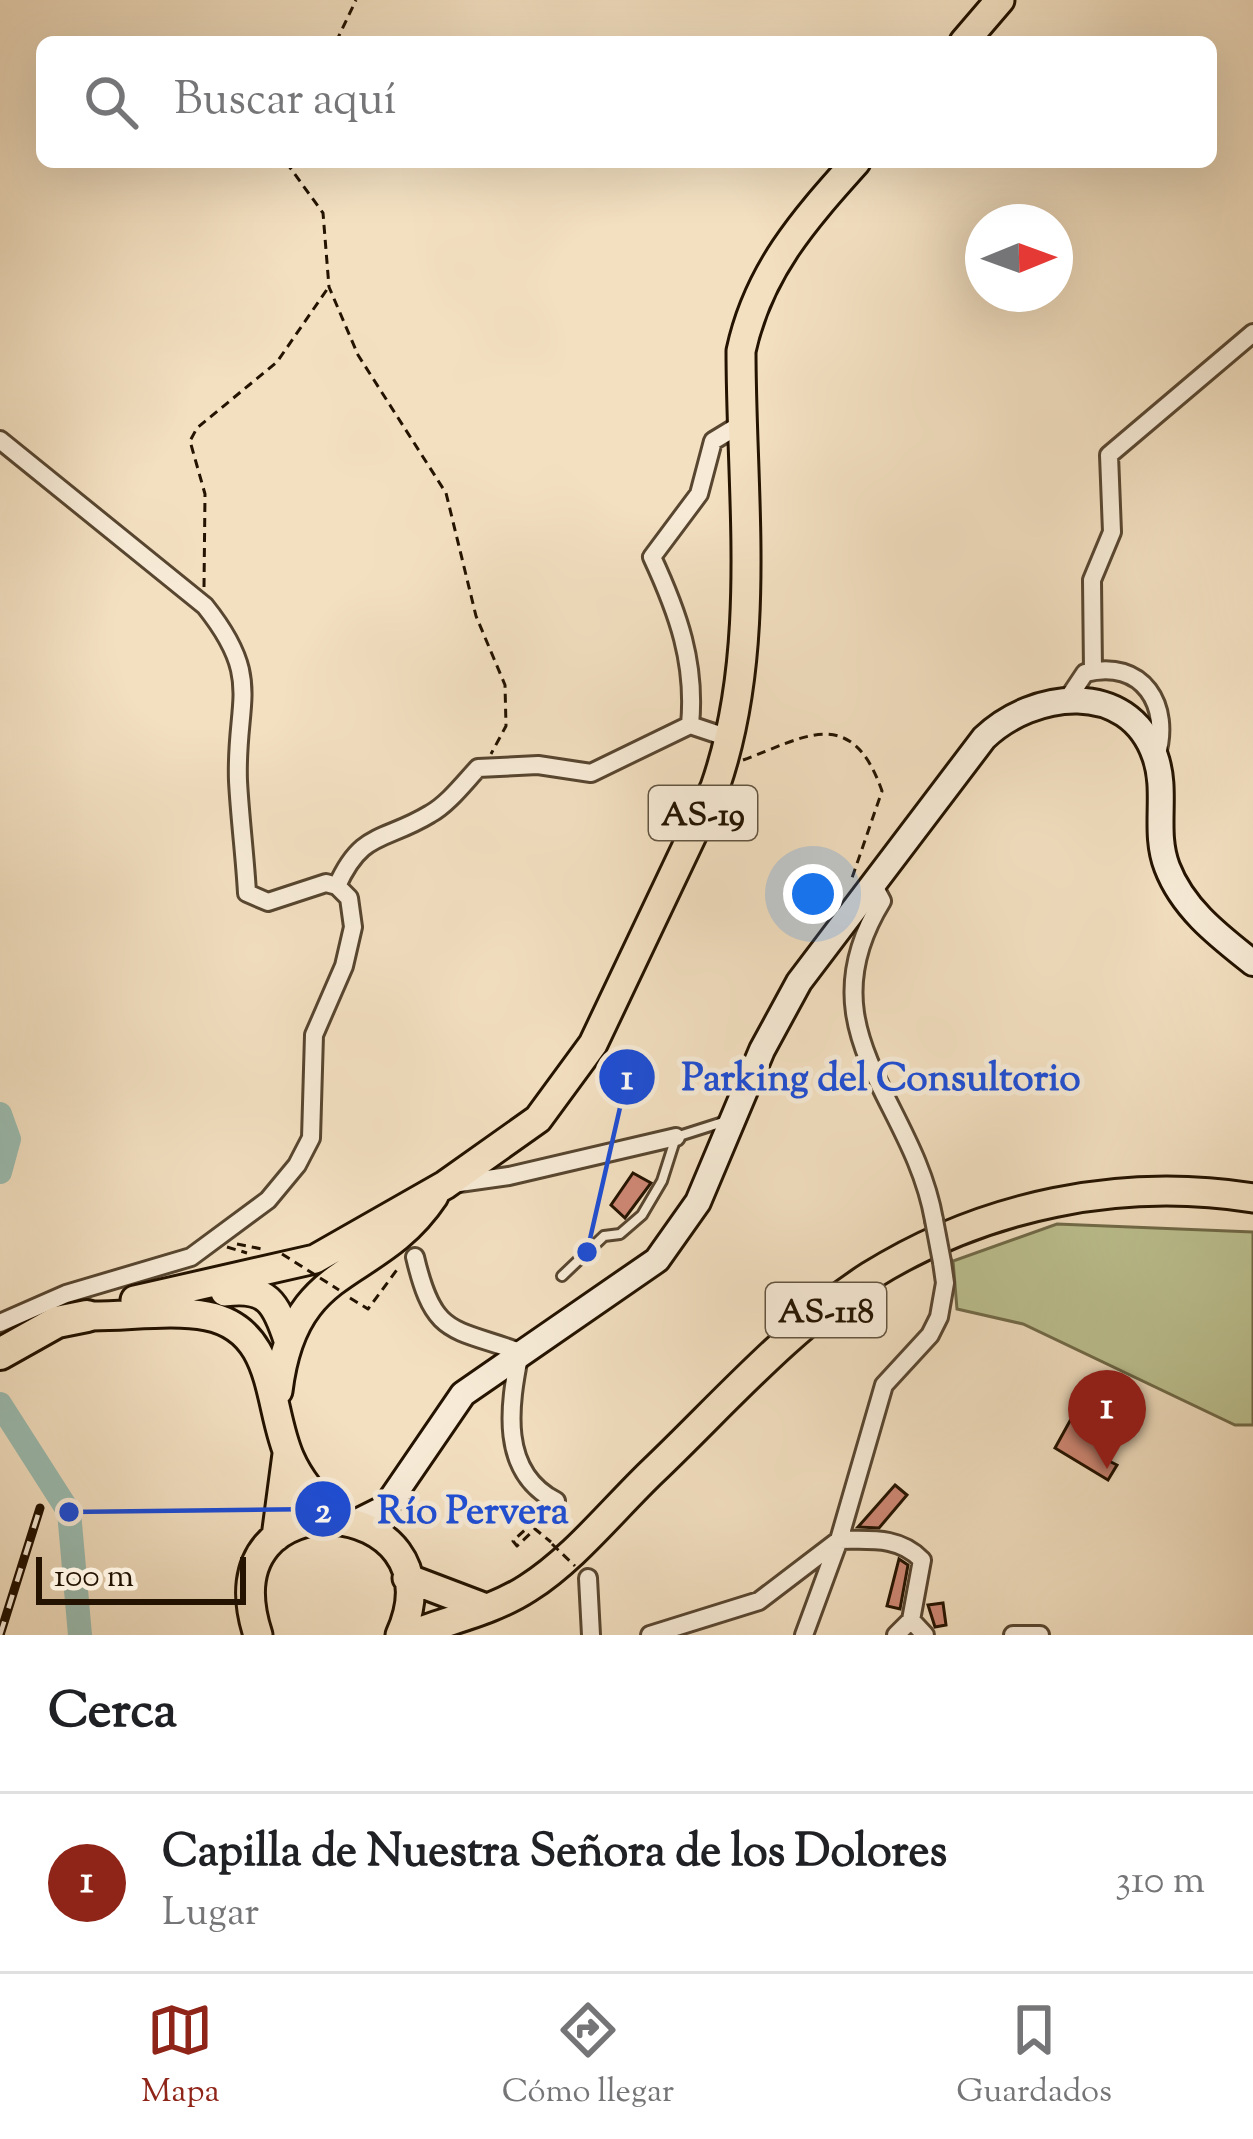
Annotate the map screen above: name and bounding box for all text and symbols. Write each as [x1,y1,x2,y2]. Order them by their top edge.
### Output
search box [36,36,1217,168]
icon: search [78,69,144,135]
text: Buscar aquí [174,70,396,135]
north arrow [965,204,1073,312]
road number: AS-19 [649,786,757,840]
your location [783,864,843,924]
callout: Parking del Consultorio [597,1039,1104,1114]
text: Parking del Consultorio [682,1053,1080,1109]
text: 1 [621,1054,634,1106]
road number: AS-118 [766,1283,886,1337]
pin: 1 [1068,1370,1146,1469]
callout: Río Pervera [293,1471,593,1546]
text: Río Pervera [377,1486,569,1542]
text: 2 [315,1487,332,1539]
scale bar [36,1551,246,1604]
text: 100 m [54,1554,134,1602]
text: Cerca [48,1677,177,1750]
text: Capilla de Nuestra Señora de los Dolores [162,1822,947,1887]
text: 1 [80,1855,94,1911]
text: 310 m [1115,1855,1205,1911]
text: Lugar [162,1887,259,1943]
tab: Mapa [141,1997,220,2117]
tab: Cómo llegar [502,1997,674,2117]
tab: Guardados [956,1997,1112,2117]

